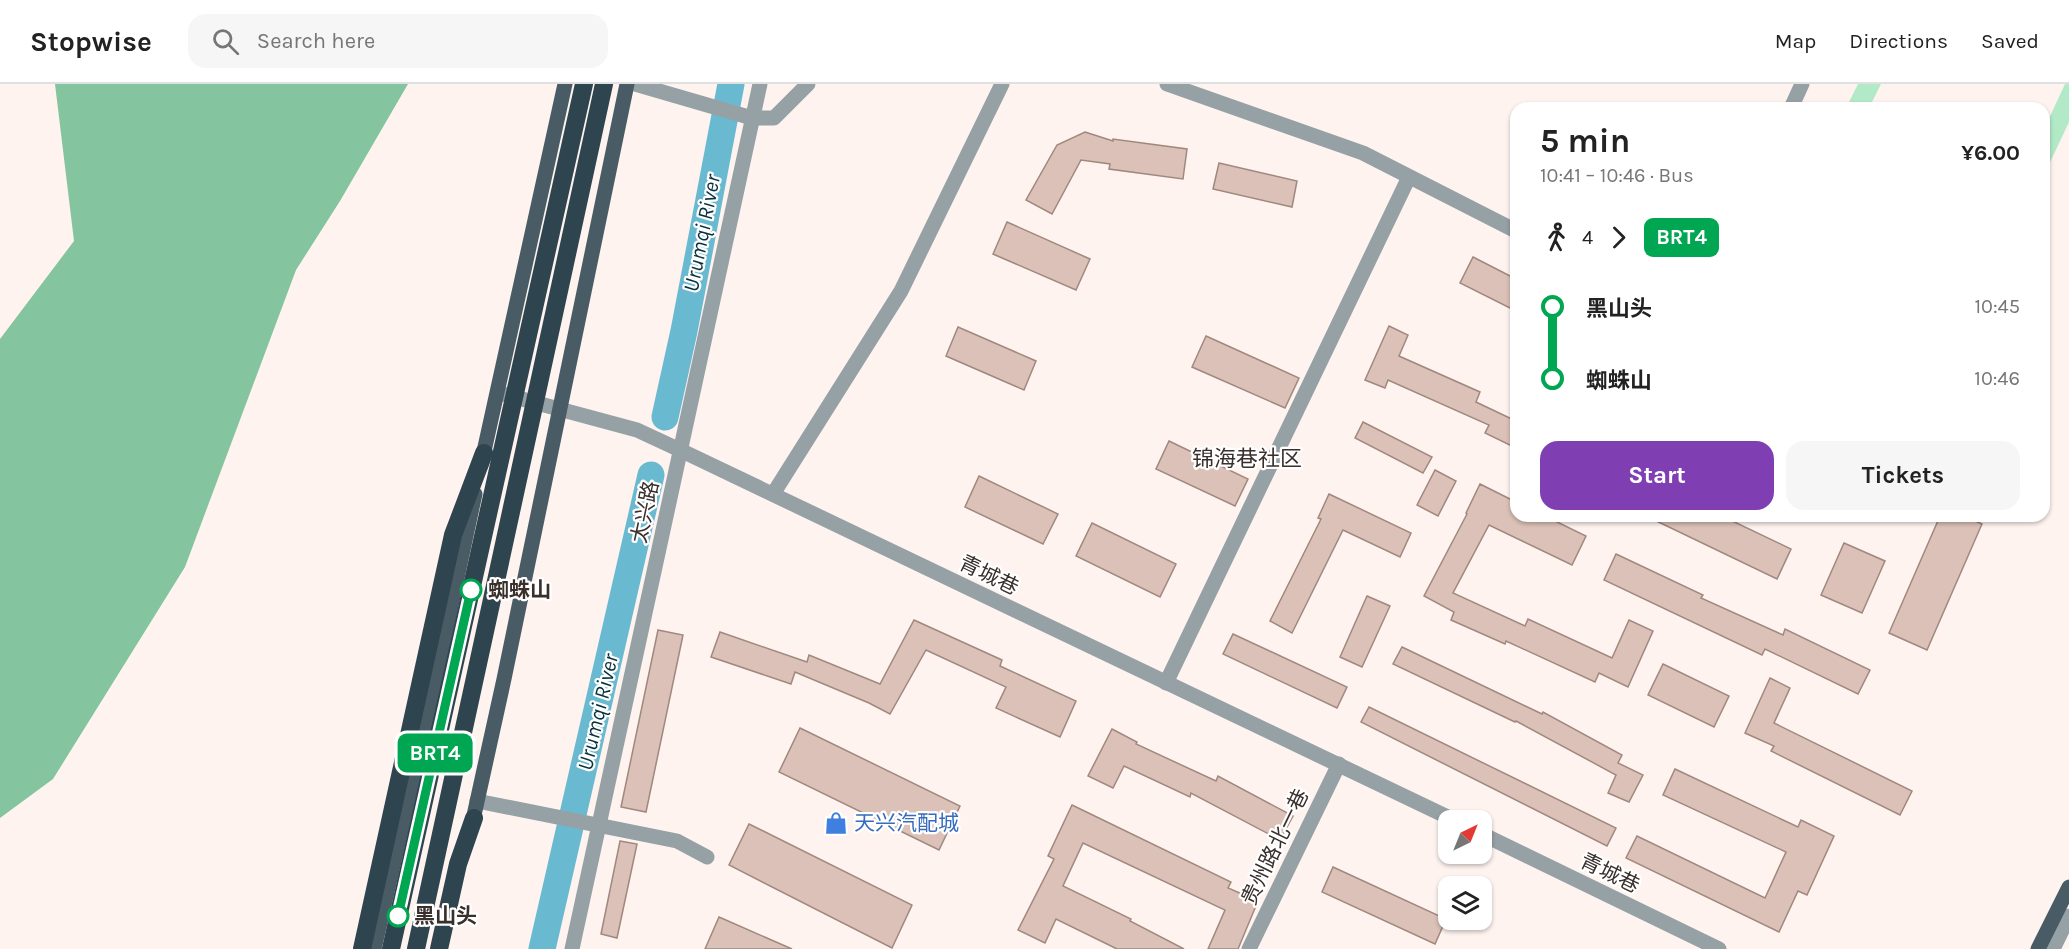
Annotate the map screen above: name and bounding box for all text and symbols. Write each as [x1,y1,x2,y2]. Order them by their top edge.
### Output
search box [188,14,608,68]
text: Stopwise [30,25,152,58]
icon: search [209,25,242,58]
text: Search here [257,28,375,54]
text: Map [1775,29,1816,53]
text: Directions [1849,29,1948,53]
text: Saved [1981,29,2039,53]
text: 5 min [1540,122,1630,160]
text: ¥6.00 [1961,140,2020,166]
text: 10:41 – 10:46 · Bus [1540,164,1694,187]
water label: Urumqi River [678,171,726,294]
icon: walk [1540,221,1573,254]
icon: forward [1602,221,1635,254]
text: BRT4 [1656,225,1707,249]
text: 4 [1582,226,1593,249]
text: 10:45 [1974,295,2020,318]
text: 黑山头 [1586,296,1652,322]
text: 10:46 [1974,367,2020,390]
text: 蜘蛛山 [1586,368,1652,394]
button: Start [1540,441,1774,510]
button: Tickets [1786,441,2020,510]
district label: 锦海巷社区 [1192,446,1302,472]
street label: 太兴路 [627,479,663,545]
street label: 青城巷 [955,550,1023,600]
place label: 蜘蛛山 [488,578,551,602]
marker: 蜘蛛山 [460,579,482,601]
water label: Urumqi River [572,650,624,773]
line badge: BRT4 [393,734,477,772]
text: BRT4 [410,741,460,765]
street label: 贵州路北一巷 [1237,785,1313,909]
shop icon: 天兴汽配城 [823,810,849,836]
north arrow [1438,810,1492,864]
map controls [1438,810,1492,930]
place label: 天兴汽配城 [854,811,959,835]
street label: 青城巷 [1576,848,1644,898]
button: layers [1438,876,1492,930]
place label: 黑山头 [414,904,477,928]
marker: 黑山头 [387,905,409,927]

